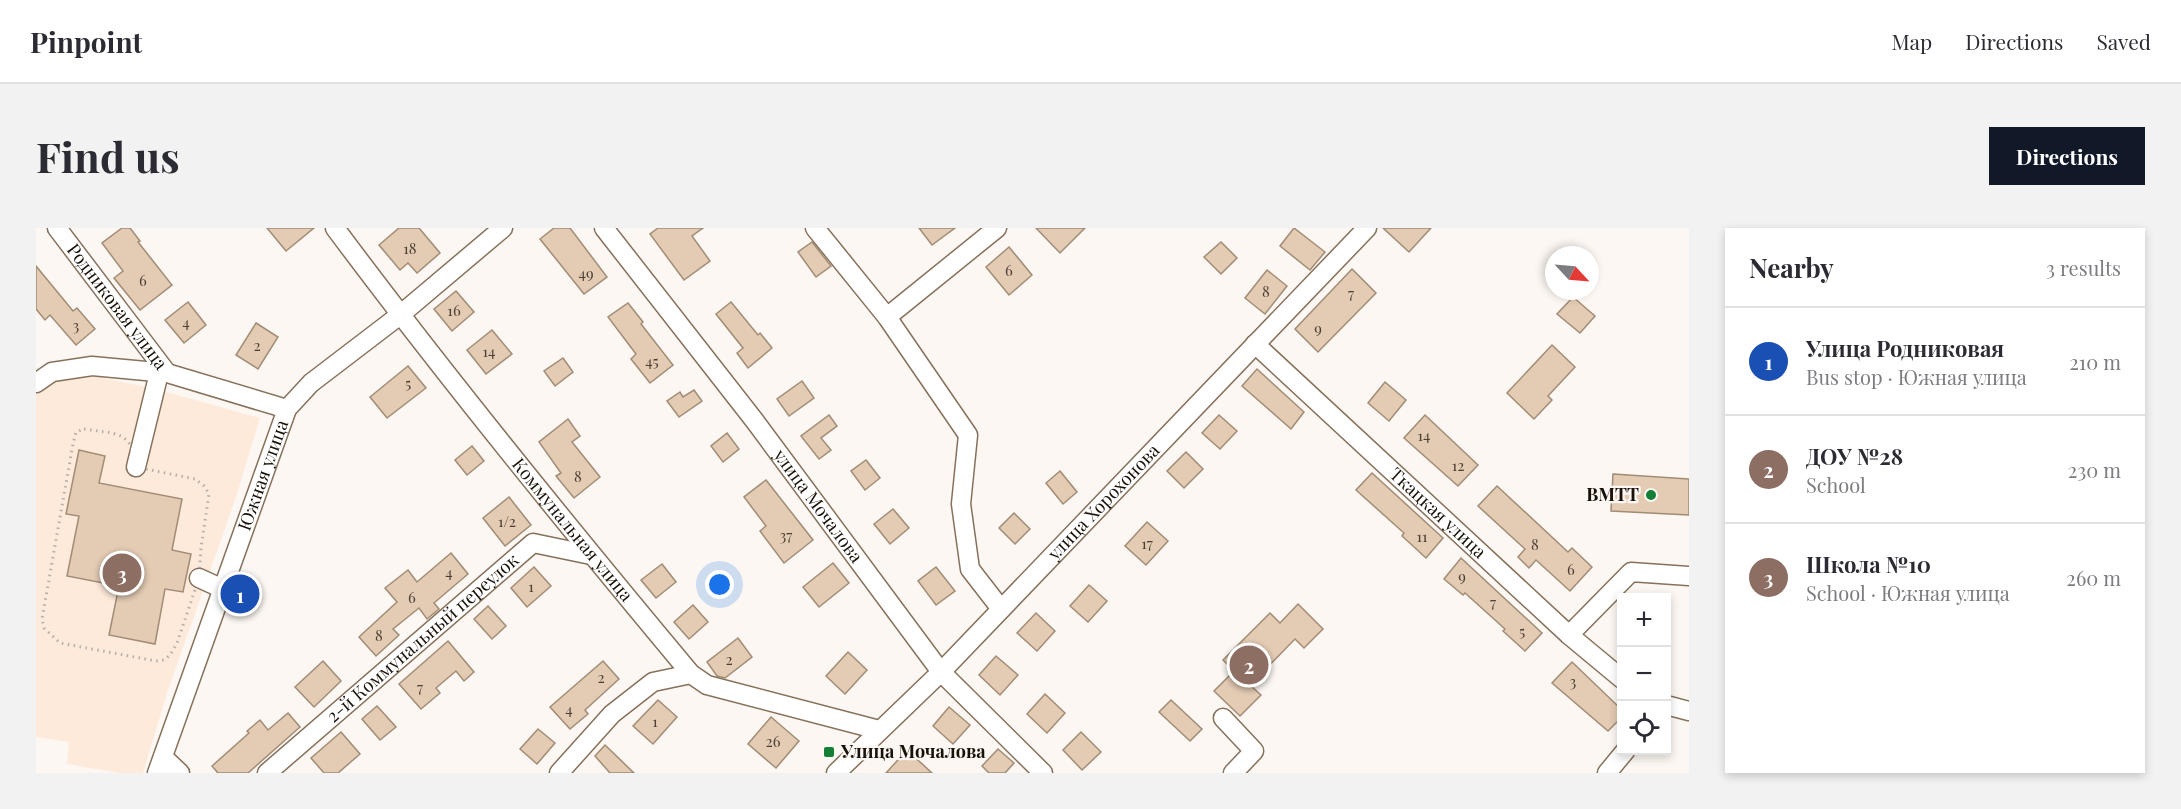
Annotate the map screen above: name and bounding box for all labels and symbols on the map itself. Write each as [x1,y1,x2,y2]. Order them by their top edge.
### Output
street label: Родниковая улица [62,238,173,374]
house number: 18 [403,238,417,258]
north arrow [1545,246,1599,300]
house number: 6 [1005,260,1013,280]
house number: 49 [578,263,594,283]
house number: 6 [139,270,147,290]
house number: 8 [1262,281,1270,301]
house number: 7 [1348,283,1354,303]
house number: 16 [447,300,461,320]
house number: 4 [182,312,190,332]
house number: 3 [73,315,80,335]
house number: 9 [1314,318,1322,338]
house number: 2 [253,335,261,355]
house number: 14 [483,341,495,361]
house number: 45 [645,351,659,371]
house number: 5 [405,373,411,393]
street label: Южная улица [232,416,293,534]
house number: 14 [1418,425,1430,445]
street label: улица Хорохонова [1041,438,1164,565]
street label: улица Мочалова [768,443,869,567]
street label: Коммунальная улица [507,453,639,606]
house number: 12 [1452,455,1464,475]
street label: Ткацкая улица [1385,462,1492,563]
house number: 8 [574,466,582,486]
place label: ВМТТ [1586,482,1639,506]
marker: ВМТТ [1644,488,1658,502]
house number: 1/2 [498,511,516,531]
house number: 37 [780,525,792,545]
house number: 11 [1416,526,1428,546]
house number: 17 [1141,533,1153,553]
house number: 8 [1531,534,1539,554]
street label: 2-й Коммунальный переулок [321,548,523,727]
pin: 3 [102,550,142,596]
house number: 6 [1567,559,1575,579]
house number: 4 [445,562,453,582]
house number: 9 [1458,566,1466,586]
your location [705,570,734,599]
pin: 1 [220,572,260,616]
house number: 1 [528,576,534,596]
house number: 6 [408,587,416,607]
house number: 7 [1490,592,1496,612]
house number: 5 [1519,621,1525,641]
house number: 8 [375,625,383,645]
pin: 2 [1230,642,1268,688]
house number: 2 [725,649,733,669]
house number: 2 [597,667,605,687]
house number: 3 [1570,671,1577,691]
house number: 7 [417,677,423,697]
house number: 4 [565,699,573,719]
house number: 1 [652,711,658,731]
house number: 26 [766,731,781,751]
place label: Улица Мочалова [840,739,986,763]
marker: Улица Мочалова [822,745,836,759]

